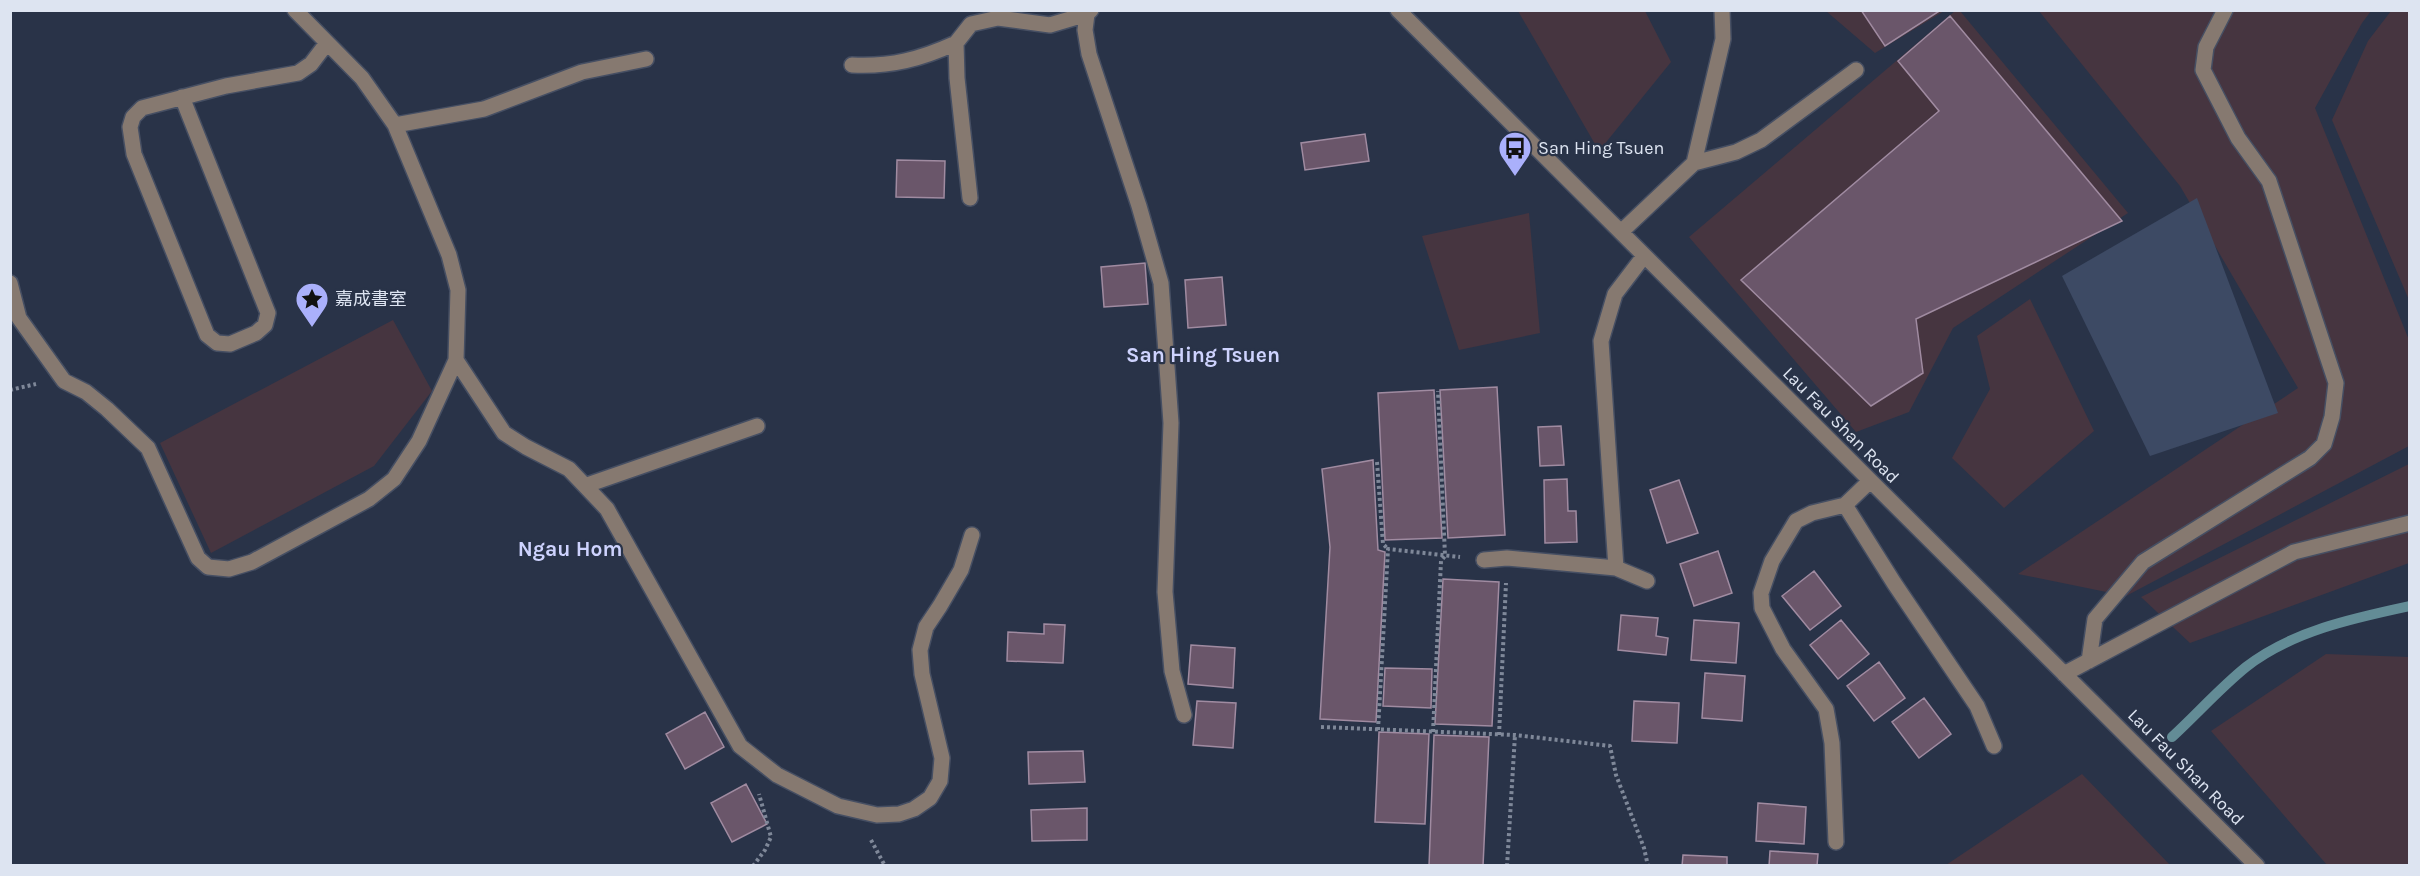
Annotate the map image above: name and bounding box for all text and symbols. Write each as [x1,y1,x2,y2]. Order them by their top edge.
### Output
bus stop icon: San Hing Tsuen [1497,130,1533,177]
place label: San Hing Tsuen [1538,137,1664,159]
place icon: 嘉成書室 [294,281,330,328]
place label: 嘉成書室 [335,288,407,310]
district label: San Hing Tsuen [1126,343,1280,367]
street label: Lau Fau Shan Road [1778,362,1904,488]
district label: Ngau Hom [518,537,622,561]
street label: Lau Fau Shan Road [2123,704,2249,830]

